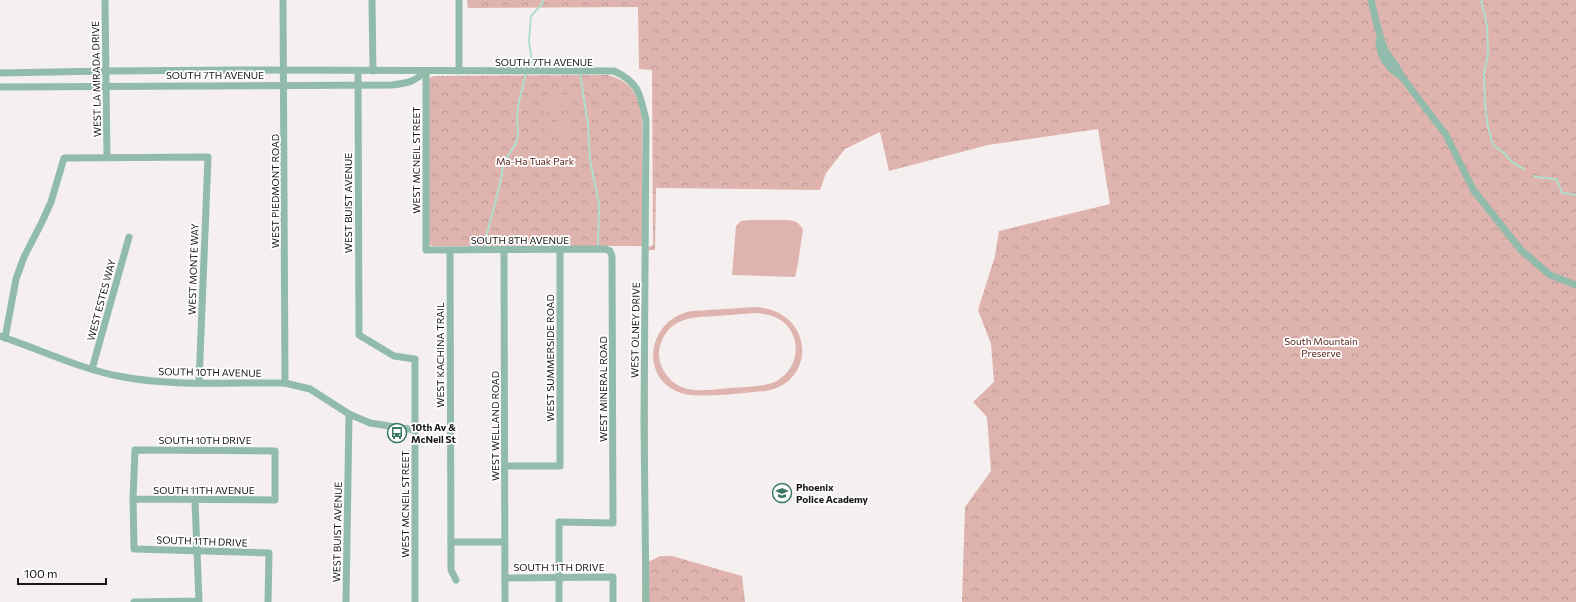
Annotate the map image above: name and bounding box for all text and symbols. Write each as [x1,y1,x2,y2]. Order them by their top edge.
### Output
street label: WEST LA MIRADA DRIVE [89,21,103,137]
street label: SOUTH 7TH AVENUE [495,56,593,68]
street label: SOUTH 7TH AVENUE [166,69,264,81]
street label: WEST MCNEIL STREET [410,106,422,214]
street label: WEST PIEDMONT ROAD [269,134,281,248]
street label: WEST BUIST AVENUE [342,153,354,253]
park label: Ma-Ha Tuak Park [496,155,575,167]
street label: WEST MONTE WAY [185,223,201,315]
street label: SOUTH 8TH AVENUE [471,234,569,246]
street label: WEST ESTES WAY [84,257,118,342]
street label: WEST OLNEY DRIVE [628,282,642,378]
street label: WEST SUMMERSIDE ROAD [544,294,556,422]
street label: WEST KACHINA TRAIL [434,302,446,408]
park label: South Mountain Preserve [1284,335,1358,359]
street label: WEST MINERAL ROAD [597,336,609,442]
street label: SOUTH 10TH AVENUE [158,365,262,379]
street label: WEST WELLAND ROAD [489,371,501,481]
place label: 10th Av & McNeil St [411,421,456,445]
bus stop icon: 10th Av & McNeil St [386,422,408,444]
street label: SOUTH 10TH DRIVE [158,434,252,446]
street label: WEST MCNEIL STREET [399,450,411,558]
place label: Phoenix Police Academy [796,481,869,505]
street label: WEST BUIST AVENUE [330,482,344,582]
school or university icon: Phoenix Police Academy [771,482,793,504]
street label: SOUTH 11TH AVENUE [153,484,255,496]
street label: SOUTH 11TH DRIVE [156,533,248,549]
scale bar [18,560,106,586]
street label: SOUTH 11TH DRIVE [513,561,605,573]
text: 100 m [24,566,58,580]

